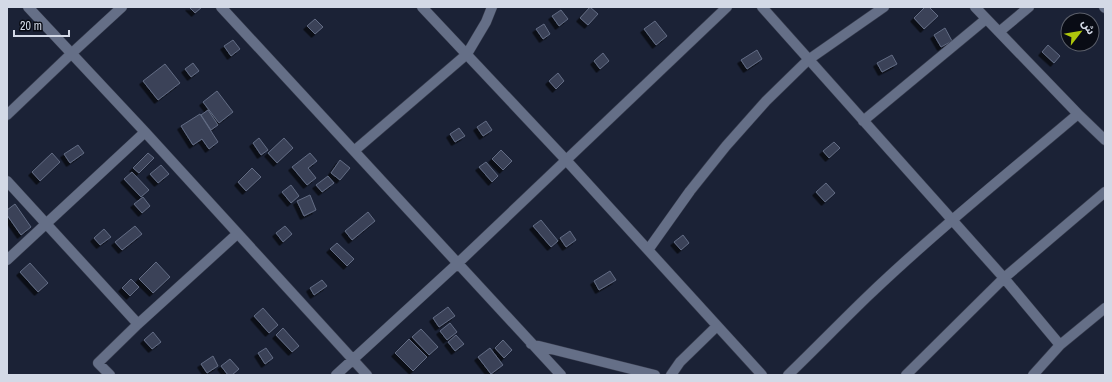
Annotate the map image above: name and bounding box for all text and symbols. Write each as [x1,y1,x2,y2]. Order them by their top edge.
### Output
scale bar [14,12,69,38]
north arrow [1060,12,1100,52]
text: ش [1079,17,1098,37]
text: 20 m [20,18,42,34]

